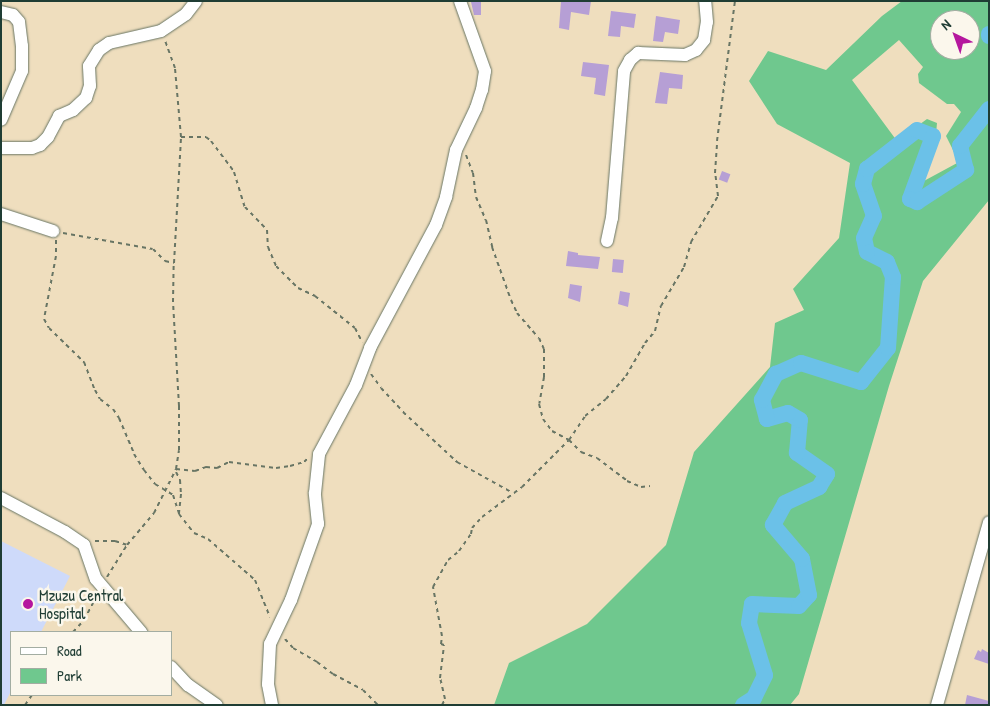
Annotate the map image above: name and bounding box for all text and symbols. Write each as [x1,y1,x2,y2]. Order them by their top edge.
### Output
north arrow [930,10,980,60]
text: N [936,15,954,34]
place label: Mzuzu Central Hospital [39,585,123,623]
marker: Mzuzu Central Hospital [21,597,35,611]
legend [10,631,172,696]
text: Road [57,640,82,661]
text: Park [57,665,82,686]

